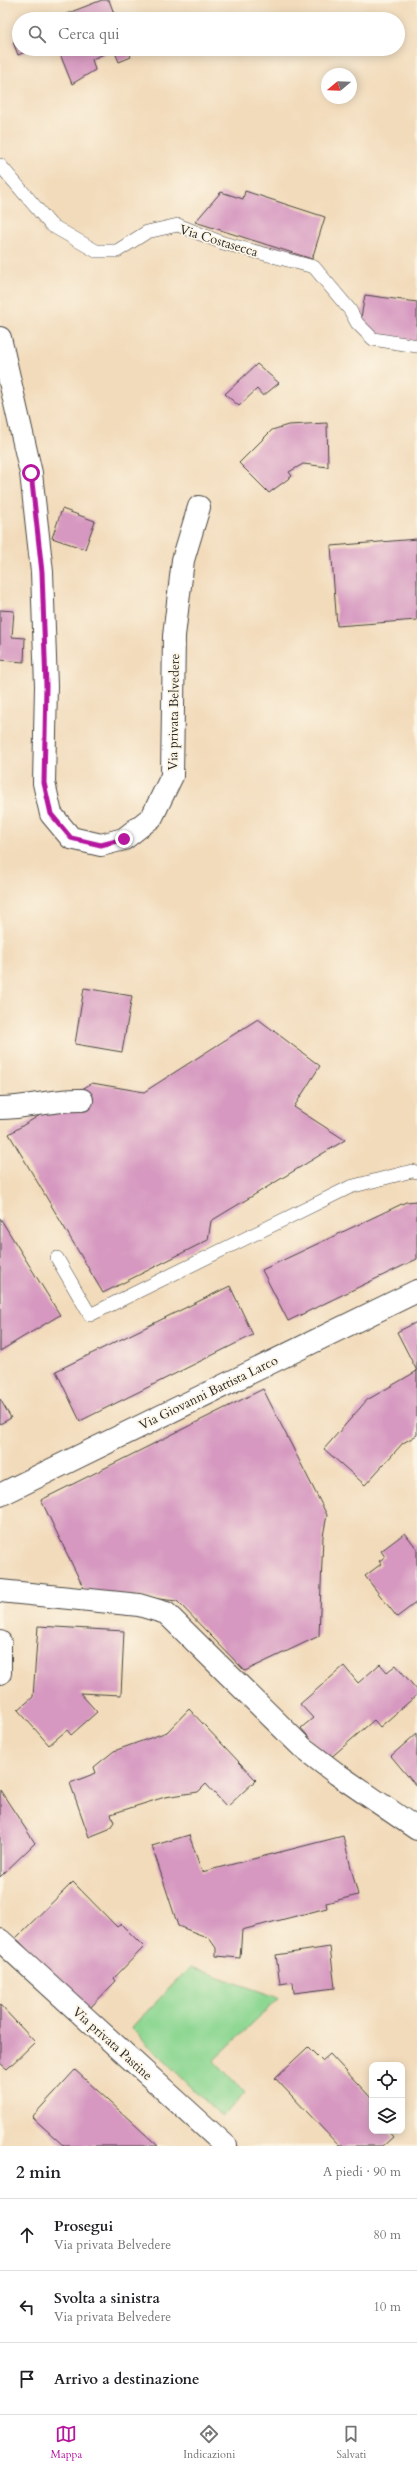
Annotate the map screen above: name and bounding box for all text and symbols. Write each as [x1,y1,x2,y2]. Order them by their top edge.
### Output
search box [12,12,405,56]
icon: search [26,23,48,45]
text: Cerca qui [58,24,120,44]
north arrow [321,68,357,104]
street label: Via Costasecca [177,220,260,262]
route start [22,464,40,482]
street label: Via privata Belvedere [164,653,184,771]
route end [115,830,133,848]
street label: Via Giovanni Battista Larco [136,1351,281,1434]
street label: Via privata Pastine [68,2003,156,2085]
map controls [369,2062,405,2134]
button: locate [369,2062,405,2098]
button: layers [369,2098,405,2134]
text: 2 min [16,2161,61,2184]
text: A piedi · 90 m [323,2163,401,2181]
text: Prosegui [54,2216,113,2236]
icon: ahead [16,2224,38,2246]
text: 80 m [373,2226,401,2244]
text: Via privata Belvedere [54,2236,171,2254]
text: Svolta a sinistra [54,2288,160,2308]
icon: left [16,2296,38,2318]
text: 10 m [373,2298,401,2316]
text: Via privata Belvedere [54,2308,171,2326]
icon: arrive [16,2368,38,2390]
text: Arrivo a destinazione [54,2369,200,2389]
tab: Mappa [51,2423,82,2462]
tab: Indicazioni [183,2423,235,2462]
tab: Salvati [336,2423,366,2462]

